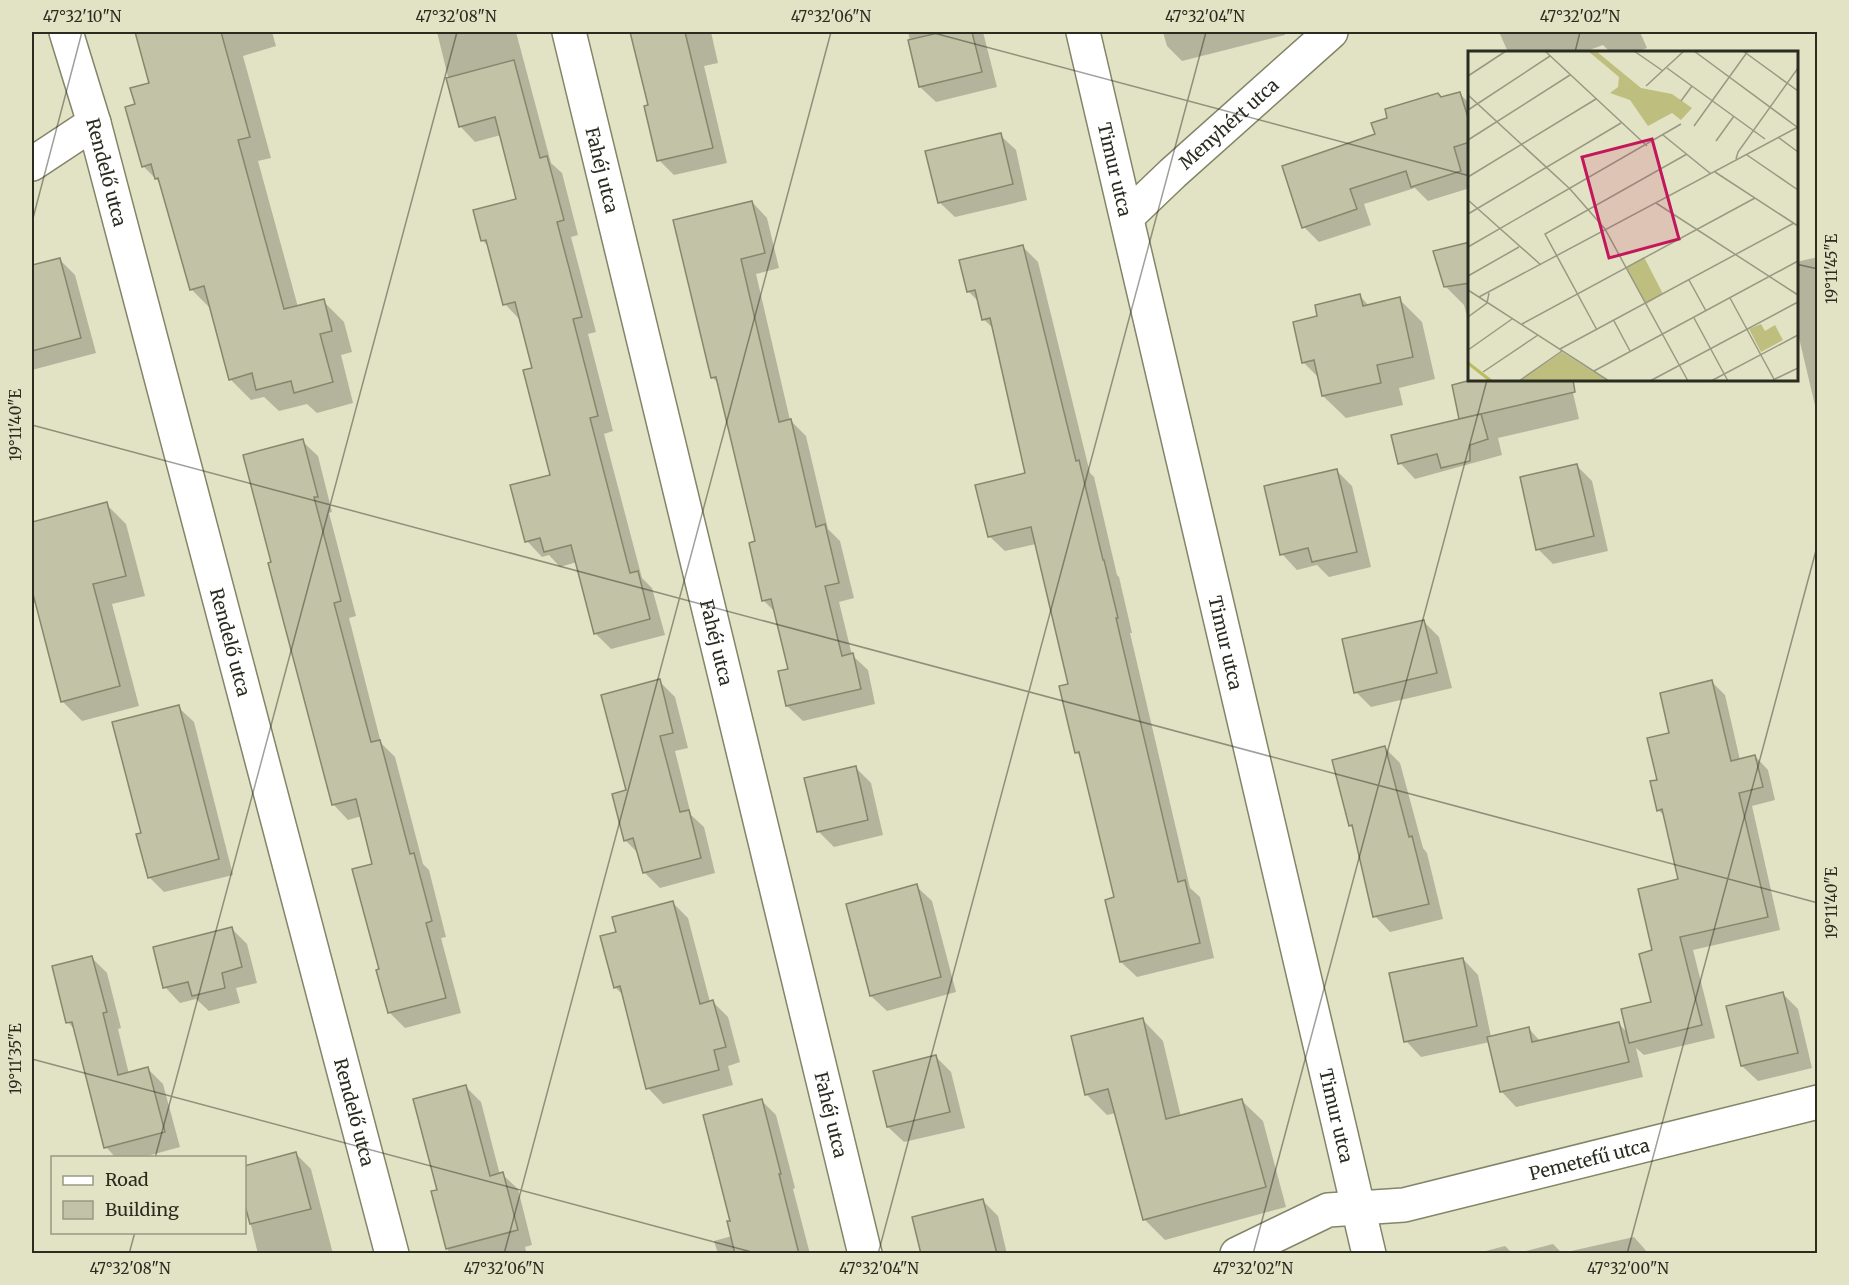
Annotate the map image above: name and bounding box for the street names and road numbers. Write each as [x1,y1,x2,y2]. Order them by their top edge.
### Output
street label: Menyhért utca [1174,73,1283,174]
street label: Rendelő utca [82,116,132,229]
street label: Timur utca [1093,120,1137,219]
street label: Fahéj utca [581,125,624,216]
street label: Rendelő utca [206,586,256,699]
street label: Timur utca [1204,593,1248,692]
street label: Fahéj utca [695,597,738,688]
street label: Rendelő utca [329,1055,380,1169]
street label: Timur utca [1315,1066,1359,1165]
street label: Fahéj utca [810,1069,853,1160]
street label: Pemetefű utca [1527,1133,1652,1185]

